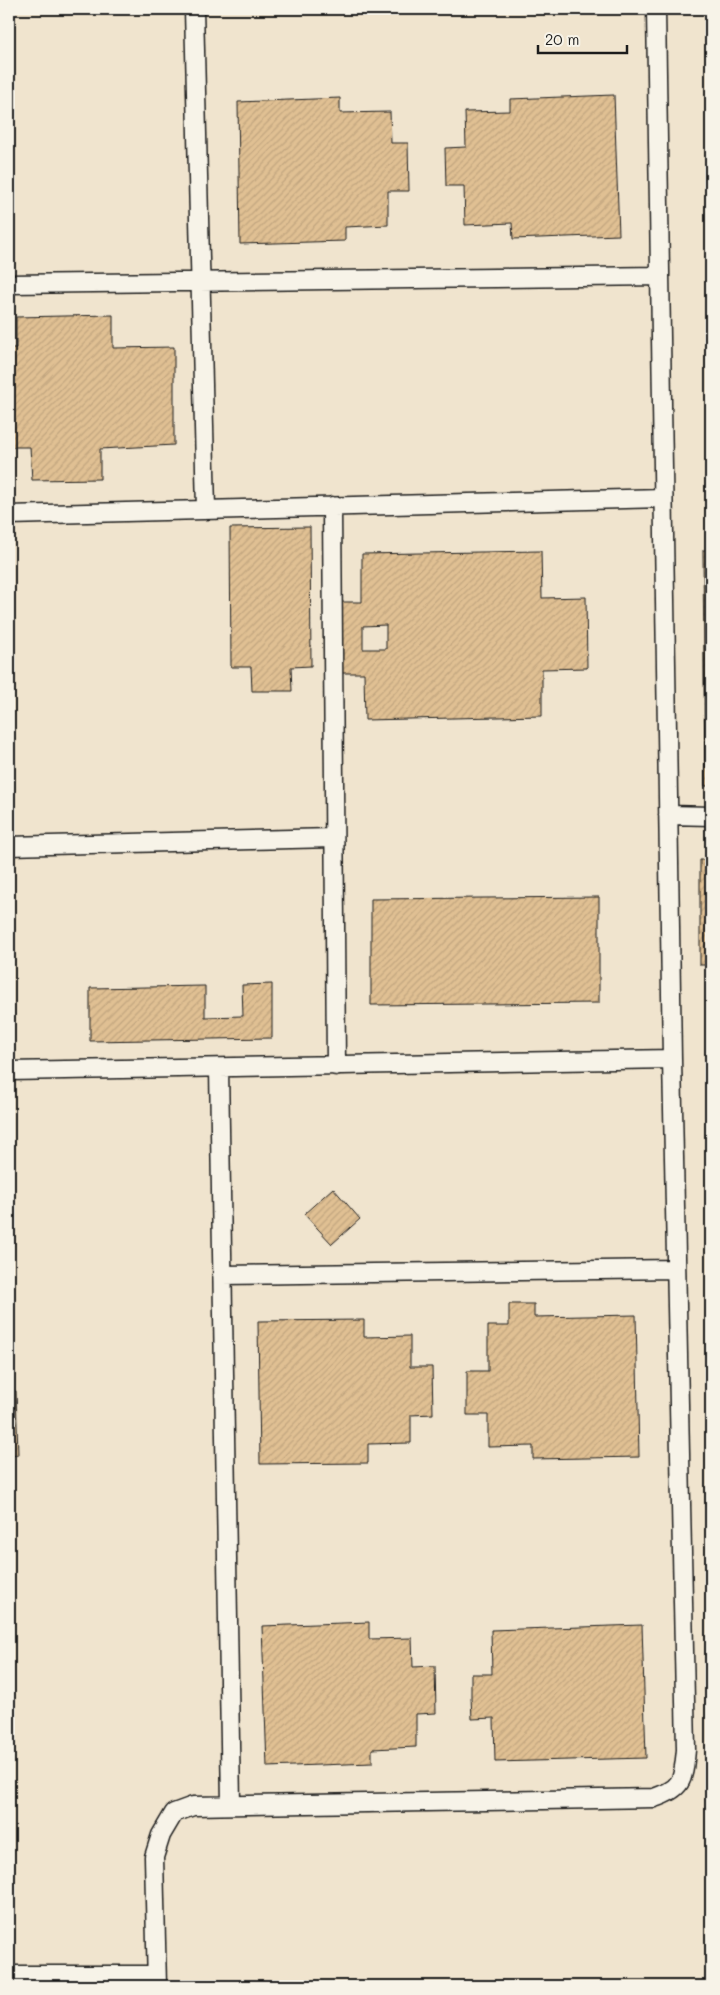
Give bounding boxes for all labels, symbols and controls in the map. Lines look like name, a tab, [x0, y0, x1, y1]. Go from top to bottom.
scale bar	[538, 22, 626, 54]
text: 20 m	[545, 29, 579, 49]

